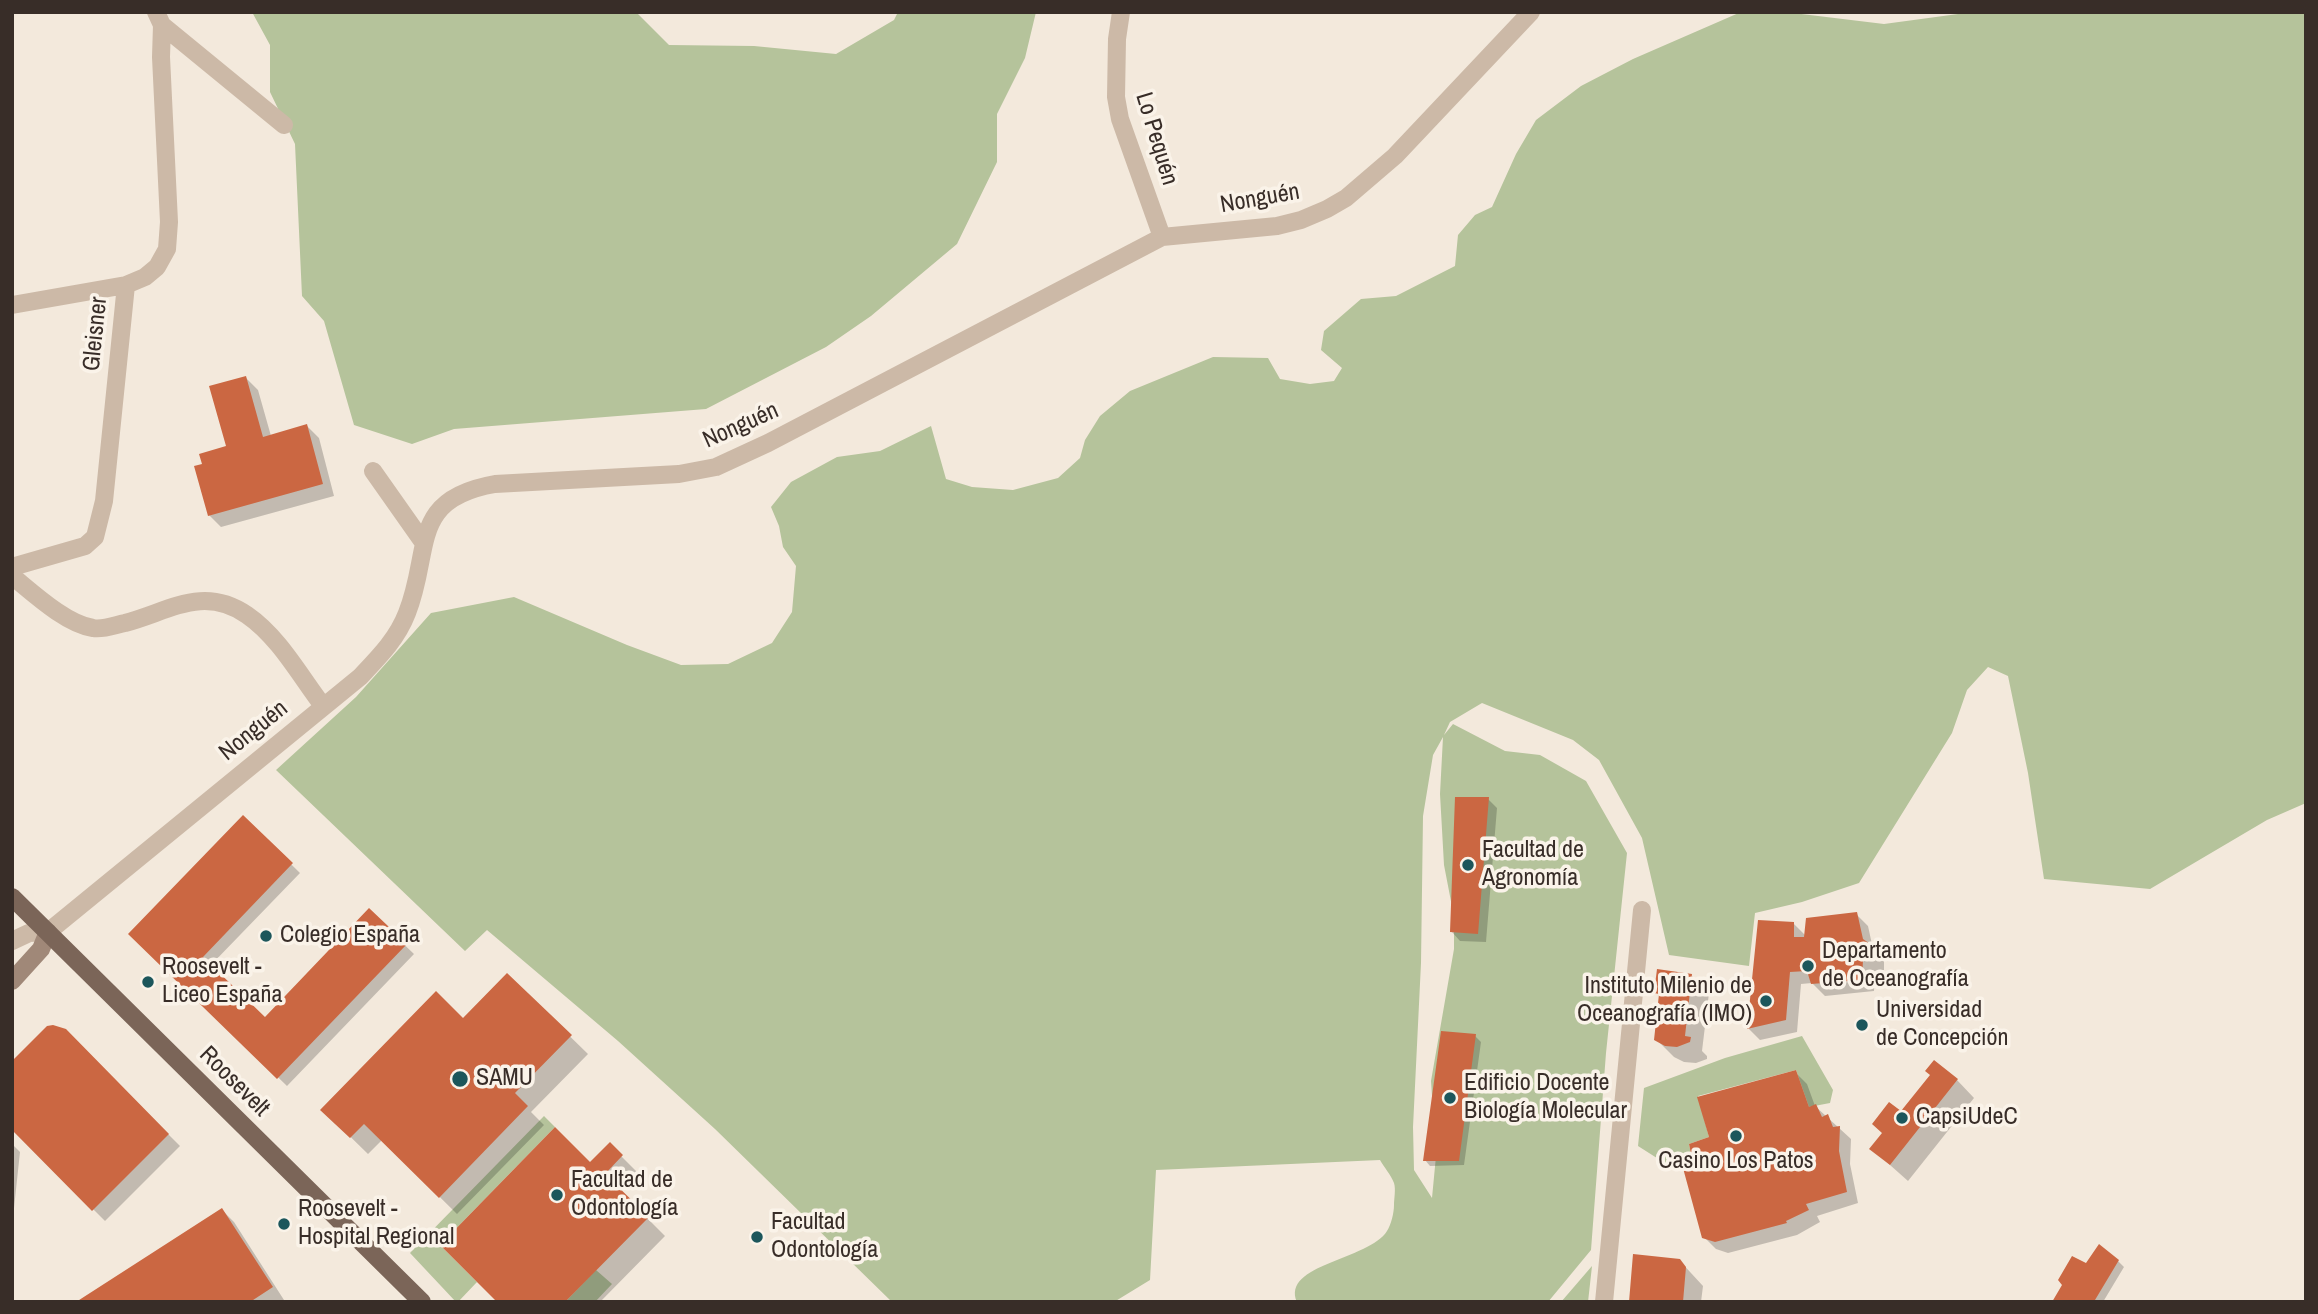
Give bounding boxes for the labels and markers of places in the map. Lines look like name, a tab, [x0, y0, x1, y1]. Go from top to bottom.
place label: Facultad de Agronomía	[1482, 837, 1584, 893]
marker: Facultad de Agronomía	[1460, 857, 1476, 873]
place label: Colegio España	[280, 922, 420, 950]
marker: Colegio España	[258, 928, 274, 944]
place label: Departamento de Oceanografía	[1822, 938, 1969, 994]
place label: Roosevelt - Liceo España	[162, 954, 282, 1010]
marker: Departamento de Oceanografía	[1800, 958, 1816, 974]
place label: Instituto Milenio de Oceanografía (IMO)	[1577, 973, 1752, 1029]
marker: Roosevelt - Liceo España	[140, 974, 156, 990]
marker: Instituto Milenio de Oceanografía (IMO)	[1758, 993, 1774, 1009]
place label: Universidad de Concepción	[1876, 997, 2008, 1053]
marker: Universidad de Concepción	[1854, 1017, 1870, 1033]
place label: SAMU	[476, 1065, 533, 1093]
marker: SAMU	[450, 1069, 470, 1089]
place label: Edificio Docente Biología Molecular	[1464, 1070, 1627, 1126]
marker: Edificio Docente Biología Molecular	[1442, 1090, 1458, 1106]
place label: CapsiUdeC	[1916, 1104, 2018, 1132]
marker: CapsiUdeC	[1894, 1110, 1910, 1126]
marker: Casino Los Patos	[1728, 1128, 1744, 1144]
place label: Casino Los Patos	[1658, 1148, 1814, 1176]
place label: Facultad de Odontología	[571, 1167, 678, 1223]
marker: Facultad de Odontología	[549, 1187, 565, 1203]
place label: Roosevelt - Hospital Regional	[298, 1196, 454, 1252]
place label: Facultad Odontología	[771, 1209, 878, 1265]
marker: Roosevelt - Hospital Regional	[276, 1216, 292, 1232]
marker: Facultad Odontología	[749, 1229, 765, 1245]

